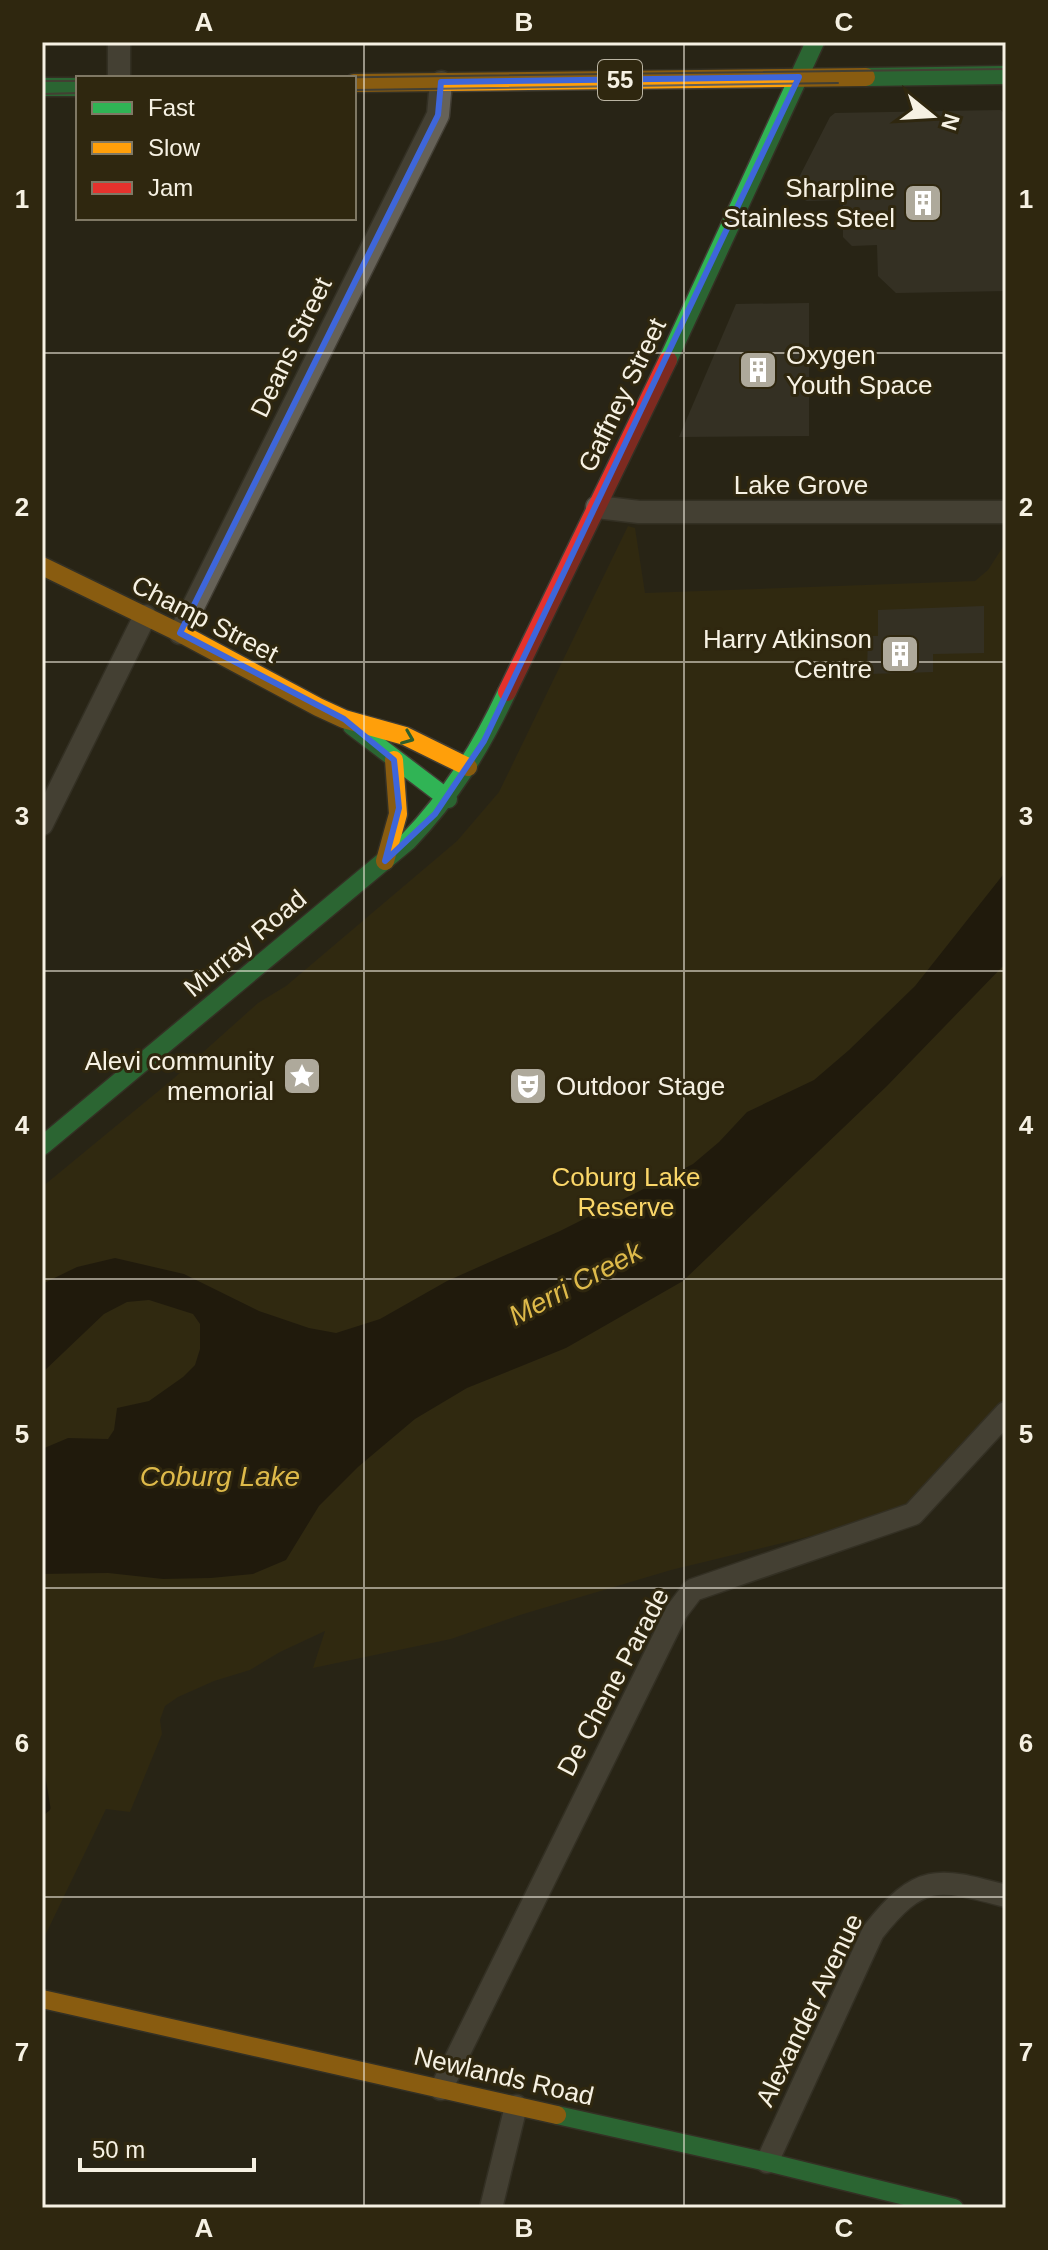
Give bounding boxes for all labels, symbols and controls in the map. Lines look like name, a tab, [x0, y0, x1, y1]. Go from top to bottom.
text: A	[195, 7, 214, 37]
text: B	[515, 7, 533, 37]
text: C	[835, 7, 854, 37]
road number: 55	[598, 60, 642, 100]
legend	[76, 76, 356, 220]
north arrow	[892, 76, 972, 156]
text: Fast	[148, 94, 195, 121]
text: N	[936, 111, 965, 133]
text: Slow	[148, 134, 201, 161]
place label: Sharpline Stainless Steel	[723, 173, 895, 233]
text: Jam	[148, 174, 193, 201]
building icon: Sharpline Stainless Steel	[902, 182, 944, 224]
text: 1	[15, 184, 29, 214]
text: 1	[1019, 184, 1033, 214]
street label: Deans Street	[244, 272, 338, 422]
street label: Gaffney Street	[572, 313, 672, 477]
place label: Oxygen Youth Space	[786, 340, 933, 400]
building icon: Oxygen Youth Space	[737, 349, 779, 391]
street label: Lake Grove	[734, 470, 868, 500]
text: 2	[15, 492, 29, 522]
text: 2	[1019, 492, 1033, 522]
street label: Champ Street	[127, 569, 284, 669]
place label: Harry Atkinson Centre	[703, 624, 872, 684]
building icon: Harry Atkinson Centre	[879, 633, 921, 675]
one-way arrow	[399, 729, 414, 745]
text: 3	[15, 801, 29, 831]
text: 3	[1019, 801, 1033, 831]
street label: Murray Road	[178, 883, 312, 1003]
place label: Alevi community memorial	[85, 1046, 274, 1106]
place icon: Alevi community memorial	[281, 1055, 323, 1097]
theatre icon: Outdoor Stage	[507, 1065, 549, 1107]
place label: Outdoor Stage	[556, 1071, 725, 1101]
text: 4	[15, 1110, 30, 1140]
text: 4	[1019, 1110, 1034, 1140]
park label: Coburg Lake Reserve	[552, 1162, 700, 1222]
water label: Merri Creek	[503, 1234, 649, 1331]
text: 5	[15, 1419, 29, 1449]
text: 5	[1019, 1419, 1033, 1449]
water label: Coburg Lake	[140, 1461, 300, 1492]
street label: De Chene Parade	[551, 1583, 675, 1781]
text: 6	[15, 1728, 29, 1758]
text: 6	[1019, 1728, 1033, 1758]
street label: Alexander Avenue	[749, 1909, 869, 2111]
text: 7	[15, 2037, 29, 2067]
text: 7	[1019, 2037, 1033, 2067]
street label: Newlands Road	[411, 2041, 597, 2111]
scale bar	[80, 2122, 254, 2172]
text: 50 m	[92, 2136, 145, 2163]
text: A	[195, 2213, 214, 2243]
text: B	[515, 2213, 533, 2243]
text: C	[835, 2213, 854, 2243]

